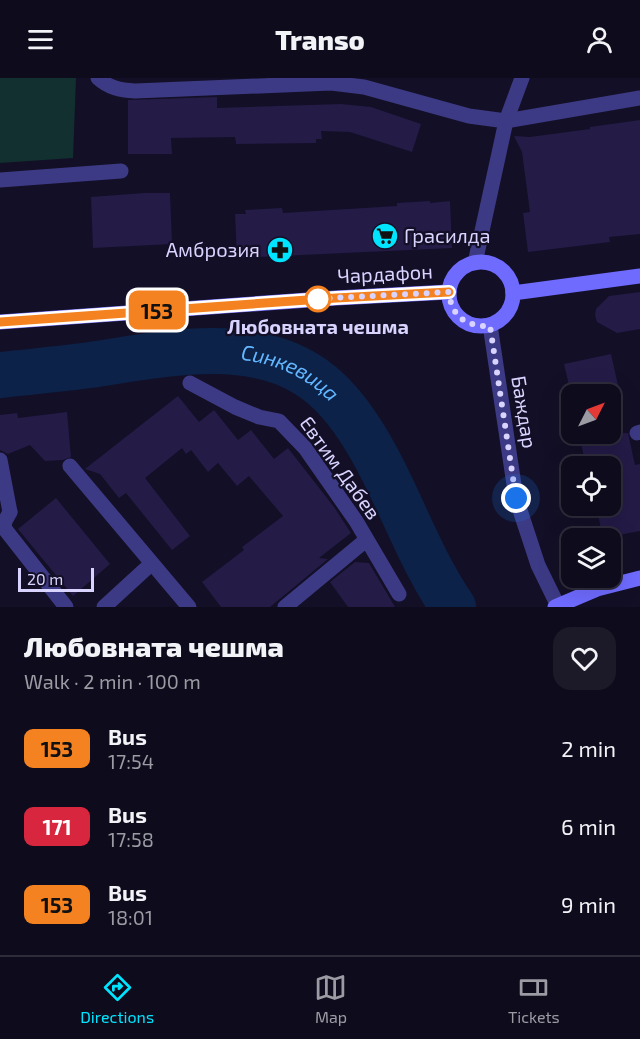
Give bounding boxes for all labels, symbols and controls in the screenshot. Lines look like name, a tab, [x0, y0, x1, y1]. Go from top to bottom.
icon: menu	[24, 23, 57, 56]
text: Transo	[275, 23, 365, 55]
icon: person	[583, 23, 616, 56]
supermarket icon: Грасилда	[370, 221, 400, 251]
place label: Грасилда	[404, 223, 491, 247]
pharmacy icon: Амброзия	[265, 235, 295, 265]
place label: Амброзия	[166, 237, 260, 261]
street label: Чардафон	[337, 259, 433, 287]
marker: Любовната чешма	[305, 286, 331, 312]
line badge: 153	[122, 290, 192, 330]
text: 153	[141, 298, 173, 323]
place label: Любовната чешма	[227, 314, 409, 338]
water label: Синкевица	[240, 339, 345, 405]
street label: Баждар	[507, 374, 543, 450]
north arrow	[561, 384, 621, 444]
map controls	[561, 384, 621, 588]
street label: Евтим Дабев	[295, 411, 386, 524]
button: locate	[561, 456, 621, 516]
your location	[501, 483, 531, 513]
button: layers	[561, 528, 621, 588]
scale bar	[18, 565, 94, 592]
text: 20 m	[27, 569, 63, 588]
button: heart	[553, 627, 616, 690]
text: Любовната чешма	[24, 629, 284, 663]
text: Walk · 2 min · 100 m	[24, 669, 201, 693]
text: Bus	[108, 723, 147, 749]
text: 2 min	[561, 735, 616, 761]
text: 153	[41, 736, 73, 761]
text: 17:54	[108, 749, 154, 773]
text: Bus	[108, 801, 147, 827]
text: 6 min	[561, 813, 616, 839]
text: 171	[42, 814, 72, 839]
text: 17:58	[108, 827, 154, 851]
text: Bus	[108, 879, 147, 905]
text: 9 min	[561, 891, 616, 917]
text: 153	[41, 892, 73, 917]
text: 18:01	[108, 905, 153, 929]
tab: Directions	[80, 971, 154, 1026]
tab: Map	[314, 971, 347, 1026]
tab: Tickets	[508, 971, 560, 1026]

